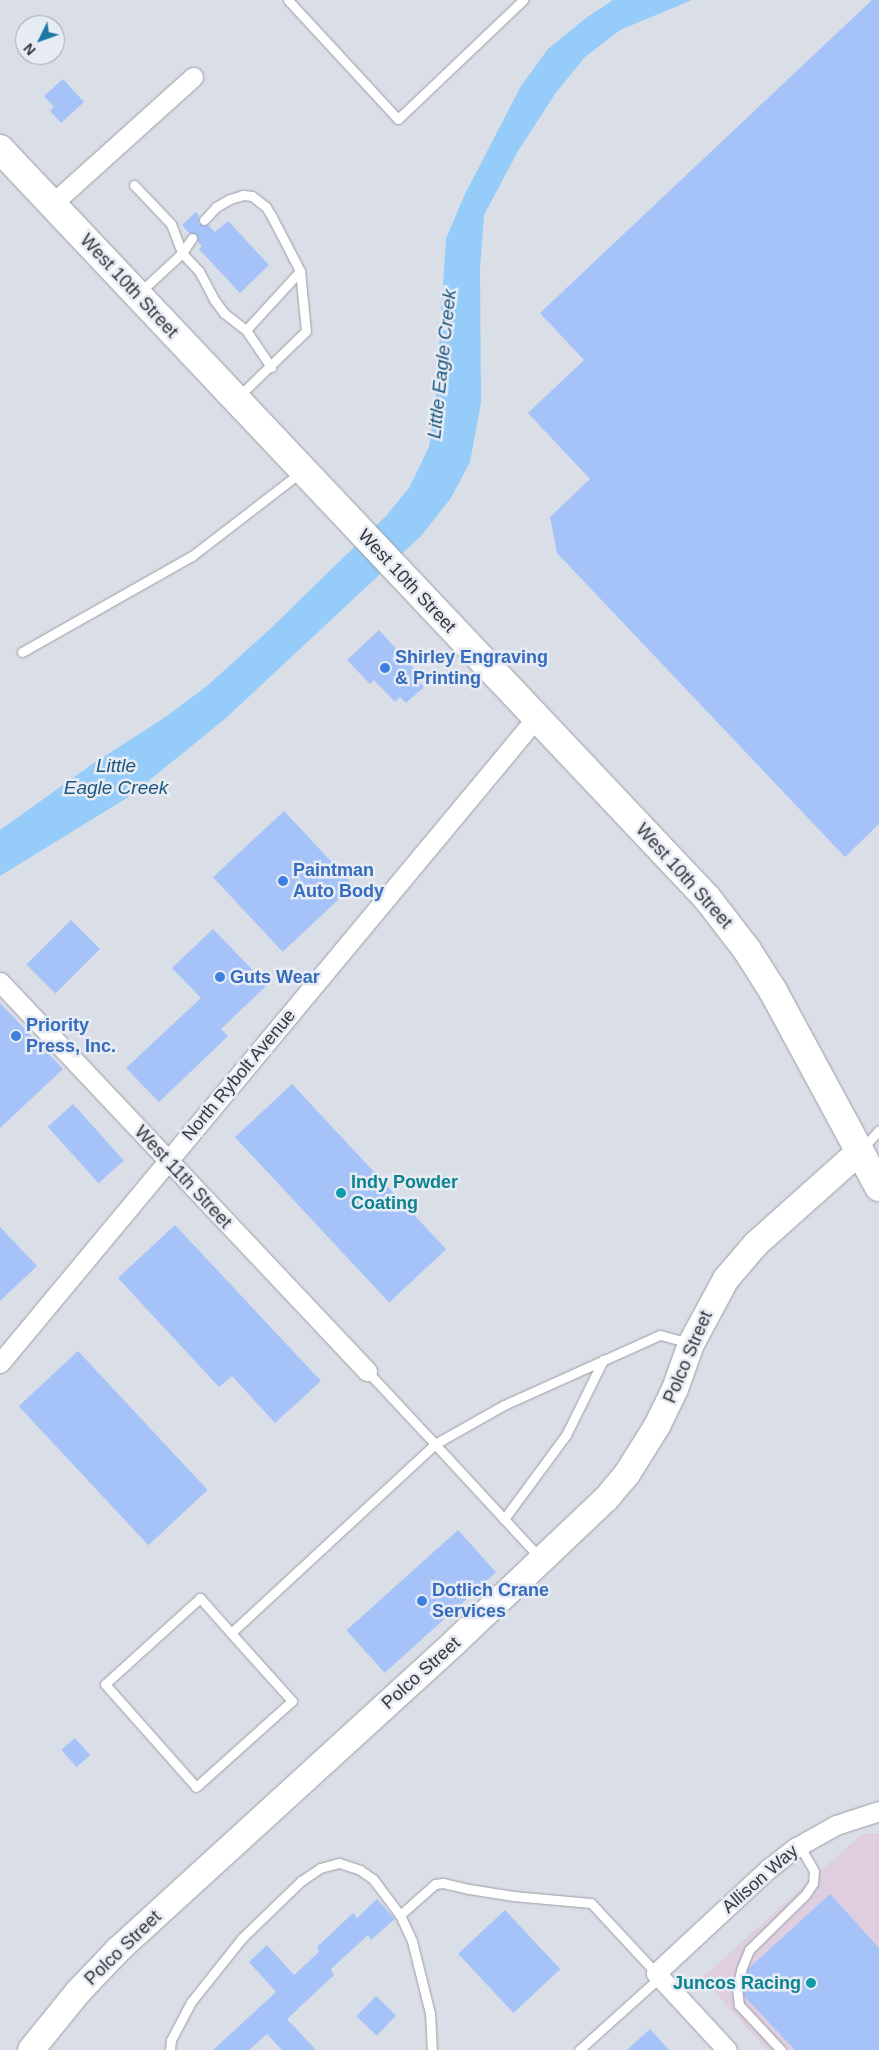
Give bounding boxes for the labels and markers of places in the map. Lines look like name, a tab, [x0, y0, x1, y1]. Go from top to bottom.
place label: Shirley Engraving & Printing	[395, 647, 548, 690]
marker: Shirley Engraving & Printing	[379, 662, 391, 674]
place label: Paintman Auto Body	[293, 860, 384, 902]
marker: Paintman Auto Body	[277, 875, 289, 887]
place label: Guts Wear	[230, 966, 320, 988]
marker: Guts Wear	[214, 971, 226, 983]
place label: Priority Press, Inc.	[26, 1015, 116, 1058]
marker: Priority Press, Inc.	[10, 1030, 22, 1042]
place label: Indy Powder Coating	[351, 1172, 458, 1214]
marker: Indy Powder Coating	[335, 1187, 347, 1199]
place label: Dotlich Crane Services	[432, 1580, 549, 1622]
marker: Dotlich Crane Services	[416, 1595, 428, 1607]
place label: Juncos Racing	[673, 1972, 801, 1994]
marker: Juncos Racing	[805, 1977, 817, 1989]

